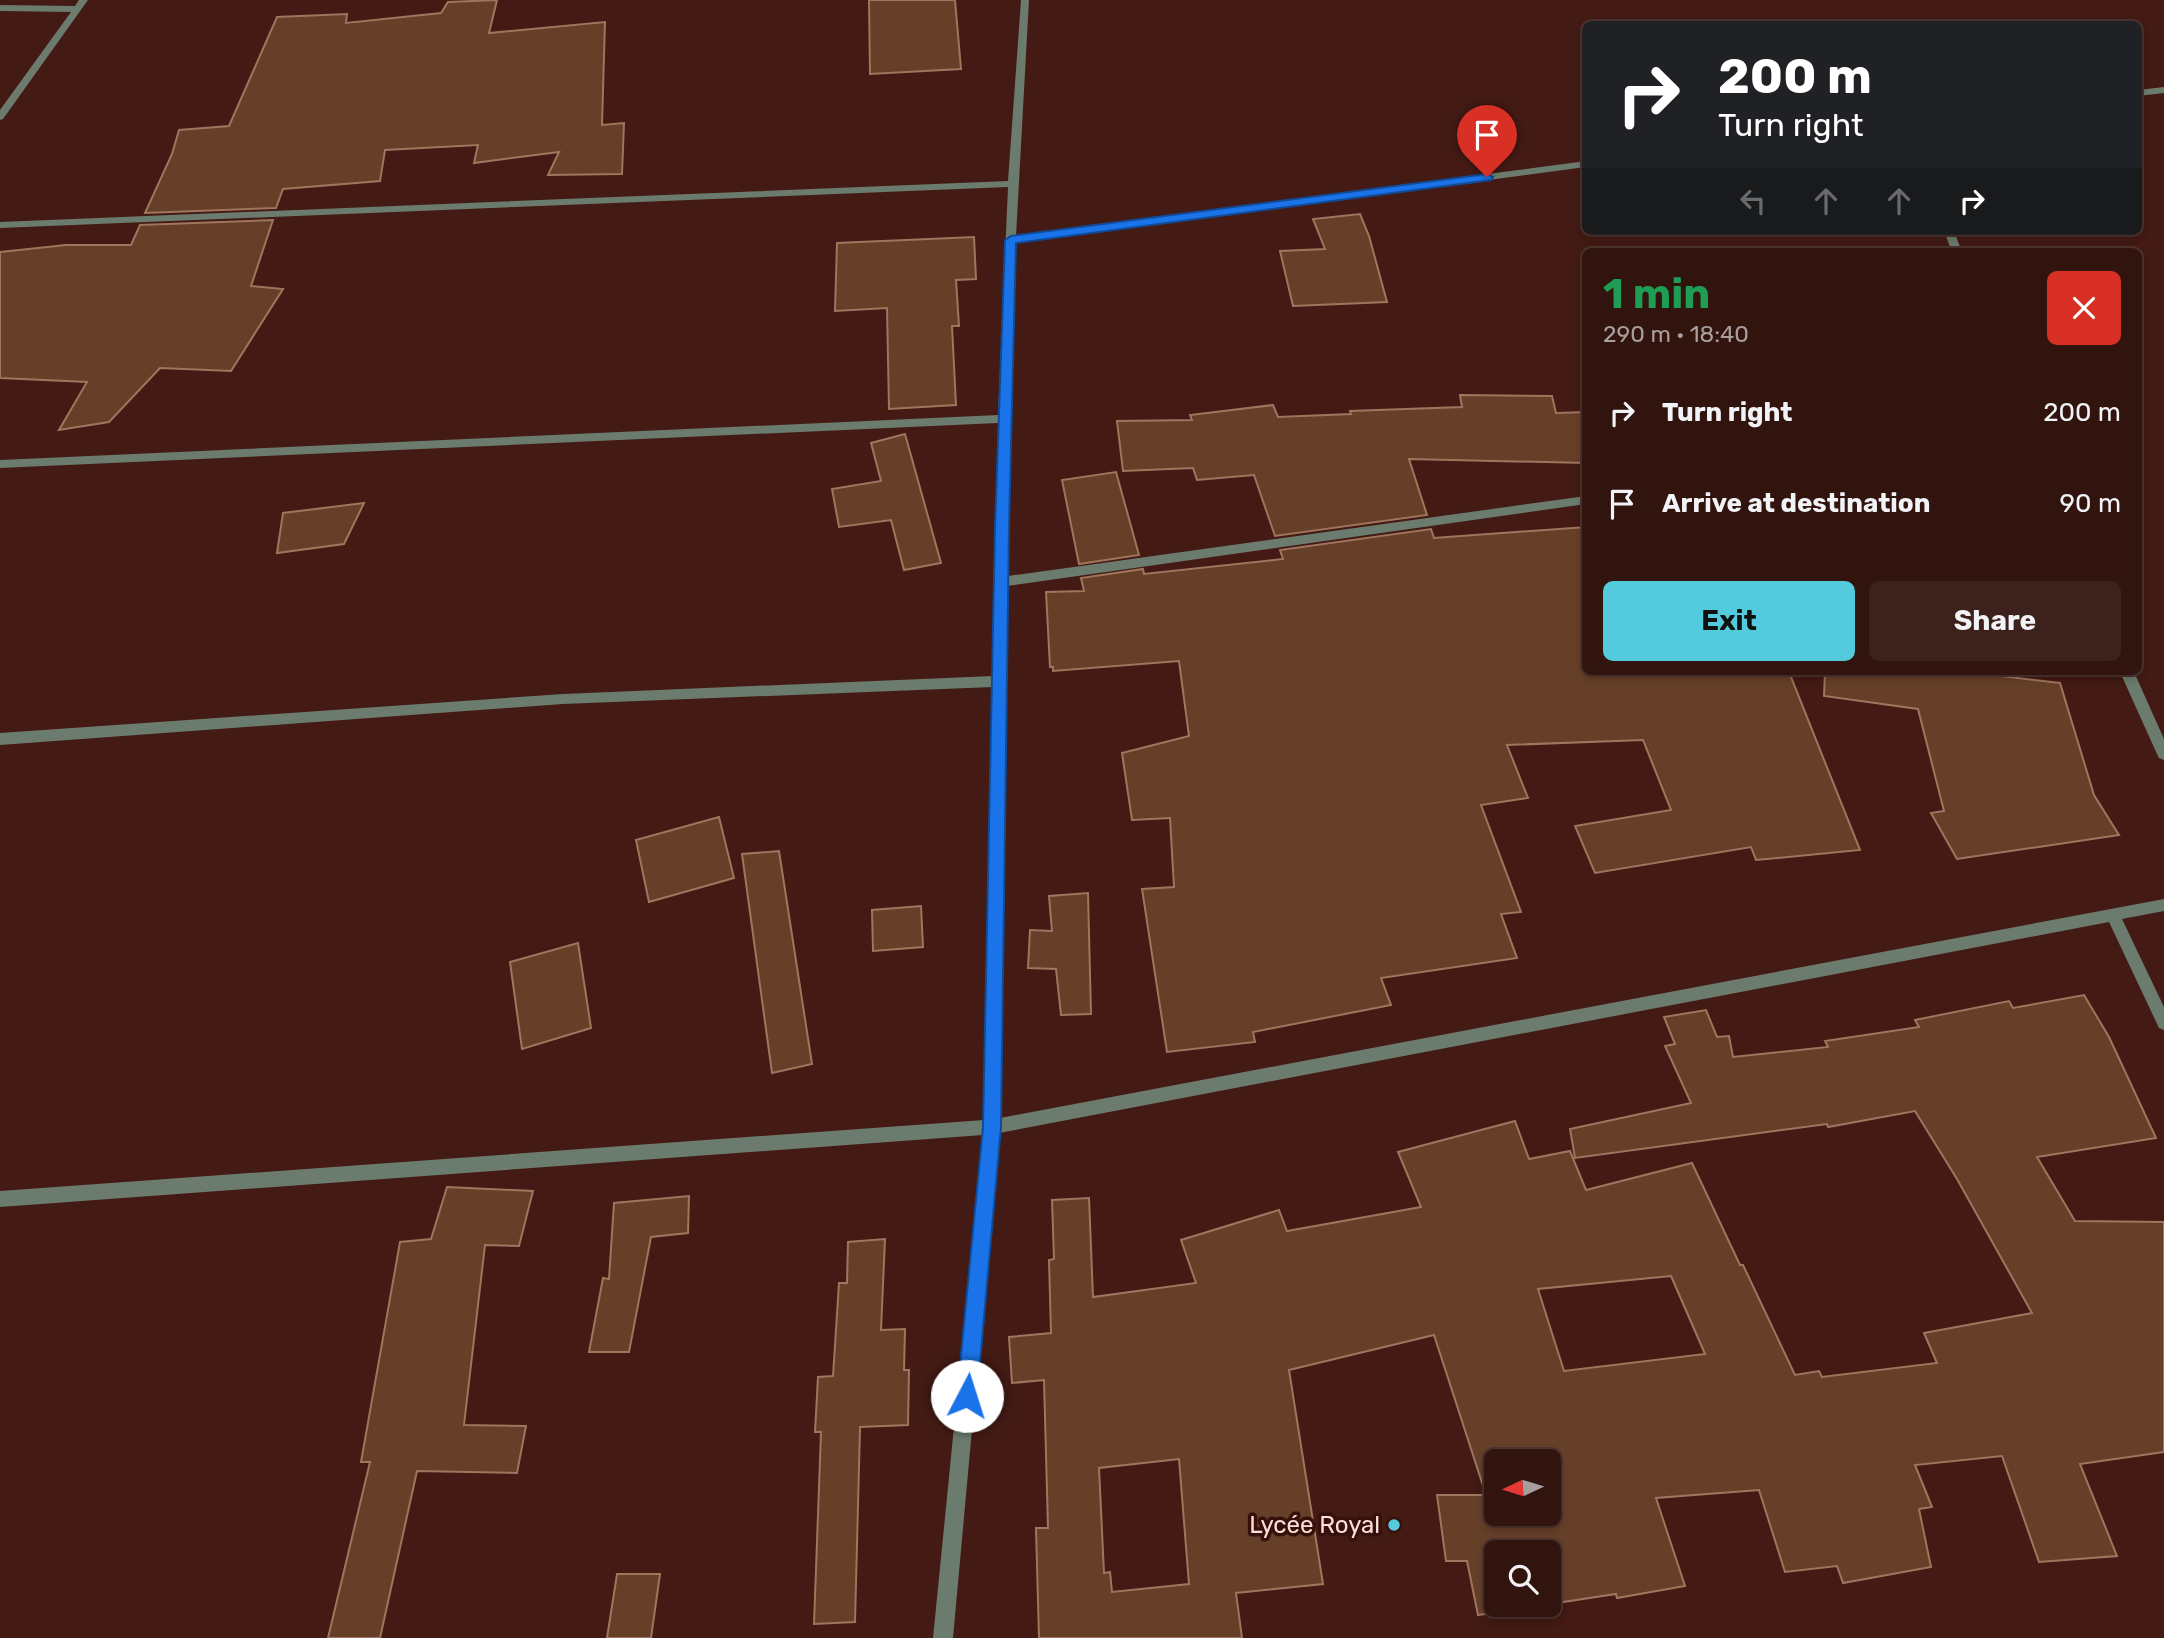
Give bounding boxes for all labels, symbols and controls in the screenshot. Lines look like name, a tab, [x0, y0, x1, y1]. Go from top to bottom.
text: 200 m	[1718, 47, 1872, 105]
icon: right	[1603, 49, 1694, 140]
pin	[1457, 105, 1517, 177]
text: Turn right	[1718, 106, 1863, 144]
icon: arrive	[1468, 116, 1506, 154]
icon: left	[1734, 182, 1772, 220]
icon: ahead	[1807, 182, 1845, 220]
icon: ahead	[1880, 182, 1918, 220]
icon: right	[1953, 182, 1991, 220]
text: 1 min	[1603, 269, 1710, 319]
button: close	[2047, 271, 2121, 345]
text: 290 m · 18:40	[1603, 320, 1749, 348]
icon: right	[1603, 394, 1641, 432]
text: Turn right	[1662, 397, 1792, 428]
text: 200 m	[2043, 397, 2121, 428]
icon: arrive	[1603, 485, 1641, 523]
text: Arrive at destination	[1662, 488, 1930, 519]
text: 90 m	[2060, 488, 2121, 519]
button: Exit	[1603, 581, 1855, 661]
button: Share	[1869, 581, 2121, 661]
position arrow	[930, 1359, 1004, 1433]
north arrow	[1484, 1449, 1561, 1526]
map controls	[1484, 1449, 1561, 1617]
place label: Lycée Royal	[1249, 1511, 1380, 1539]
marker: Lycée Royal	[1386, 1517, 1402, 1533]
button: search	[1484, 1540, 1561, 1617]

